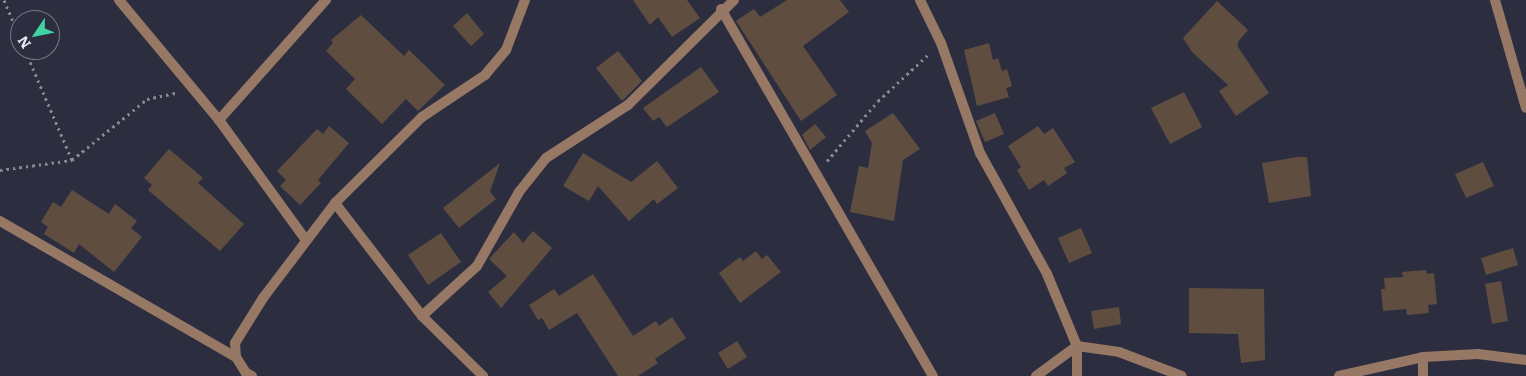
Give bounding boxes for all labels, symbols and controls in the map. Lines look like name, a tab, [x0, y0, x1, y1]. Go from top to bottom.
north arrow	[10, 10, 60, 60]
text: N	[12, 32, 35, 53]

